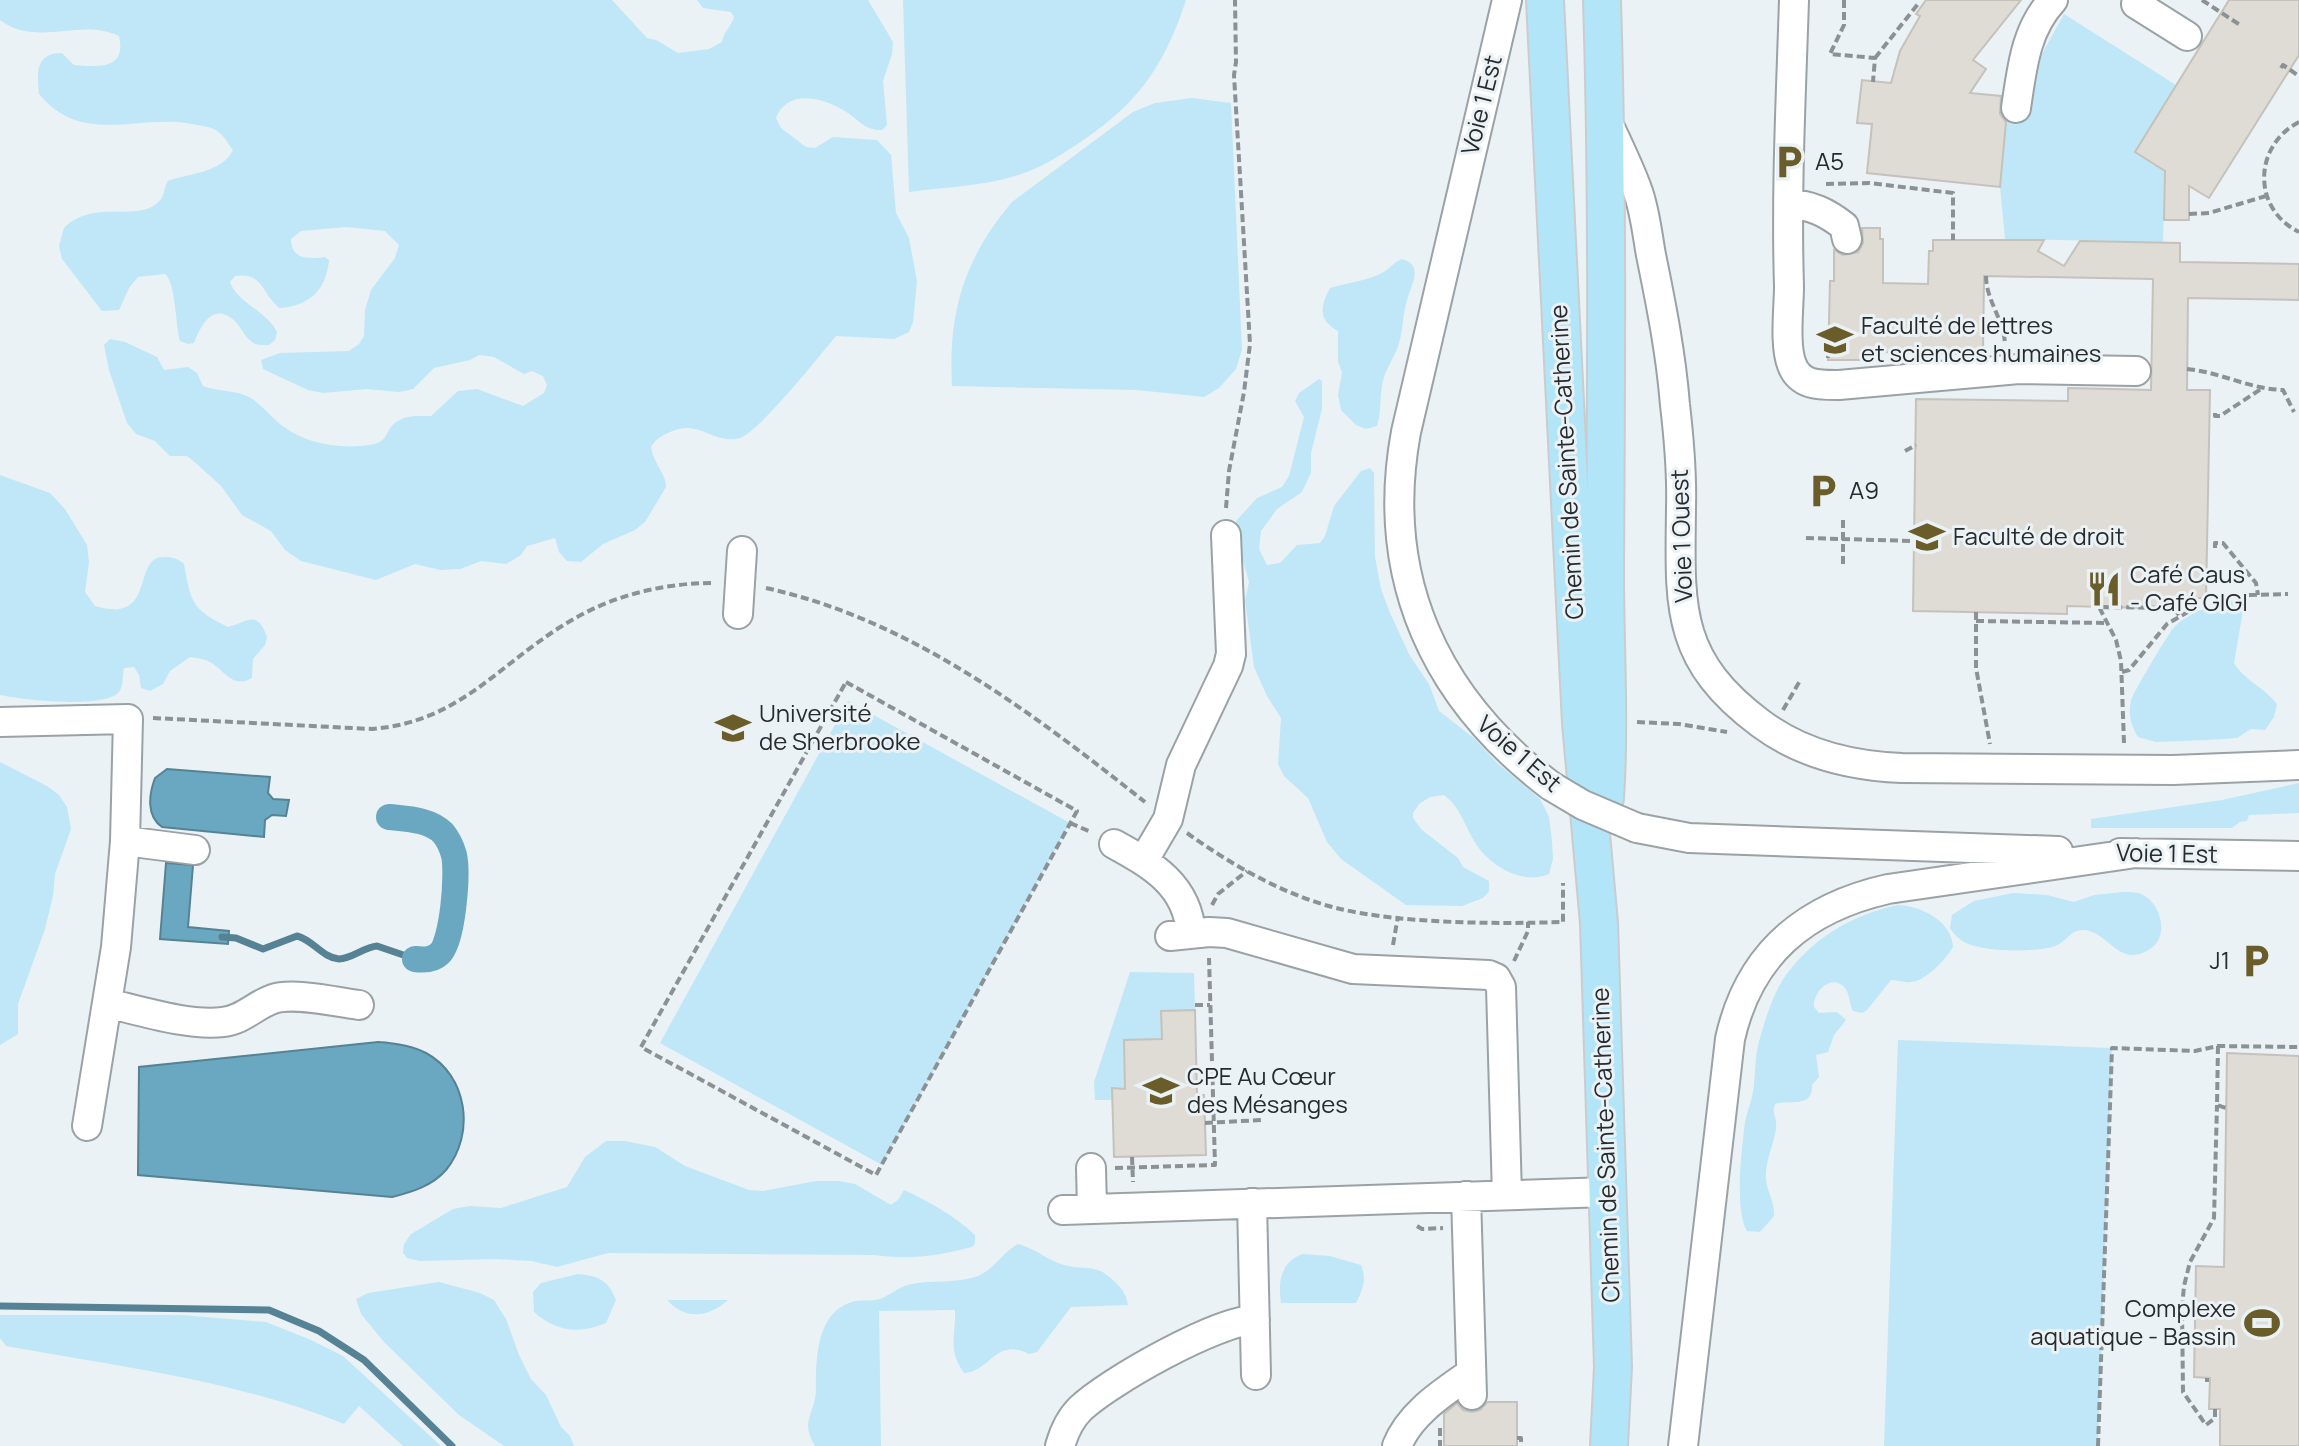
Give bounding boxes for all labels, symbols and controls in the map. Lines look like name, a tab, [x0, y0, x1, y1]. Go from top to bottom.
street label: Voie 1 Est	[1452, 51, 1509, 158]
parking icon: A5	[1770, 143, 1808, 181]
place label: A5	[1815, 144, 1844, 177]
street label: Chemin de Sainte-Catherine	[1541, 304, 1590, 620]
place label: Faculté de lettres et sciences humaines	[1861, 308, 2101, 369]
school or university icon: Faculté de lettres et sciences humaines	[1816, 321, 1854, 359]
street label: Voie 1 Ouest	[1662, 469, 1699, 603]
parking icon: A9	[1804, 472, 1842, 510]
place label: A9	[1849, 473, 1879, 506]
school or university icon: Faculté de droit	[1908, 518, 1946, 556]
place label: Faculté de droit	[1953, 519, 2125, 552]
place label: Café Caus - Café GIGI	[2130, 557, 2248, 618]
restaurant icon: Café Caus - Café GIGI	[2085, 570, 2123, 608]
place label: Université de Sherbrooke	[759, 696, 921, 757]
street label: Voie 1 Est	[1471, 707, 1569, 799]
school or university icon: Université de Sherbrooke	[714, 709, 752, 747]
street label: Voie 1 Est	[2116, 835, 2218, 870]
parking icon: J1	[2237, 942, 2275, 980]
place label: J1	[2210, 943, 2230, 976]
street label: Chemin de Sainte-Catherine	[1583, 987, 1626, 1303]
place label: CPE Au Cœur des Mésanges	[1187, 1059, 1348, 1120]
school or university icon: CPE Au Cœur des Mésanges	[1142, 1072, 1180, 1110]
place label: Complexe aquatique - Bassin	[2030, 1291, 2236, 1352]
sports icon: Complexe aquatique - Bassin	[2243, 1304, 2281, 1342]

